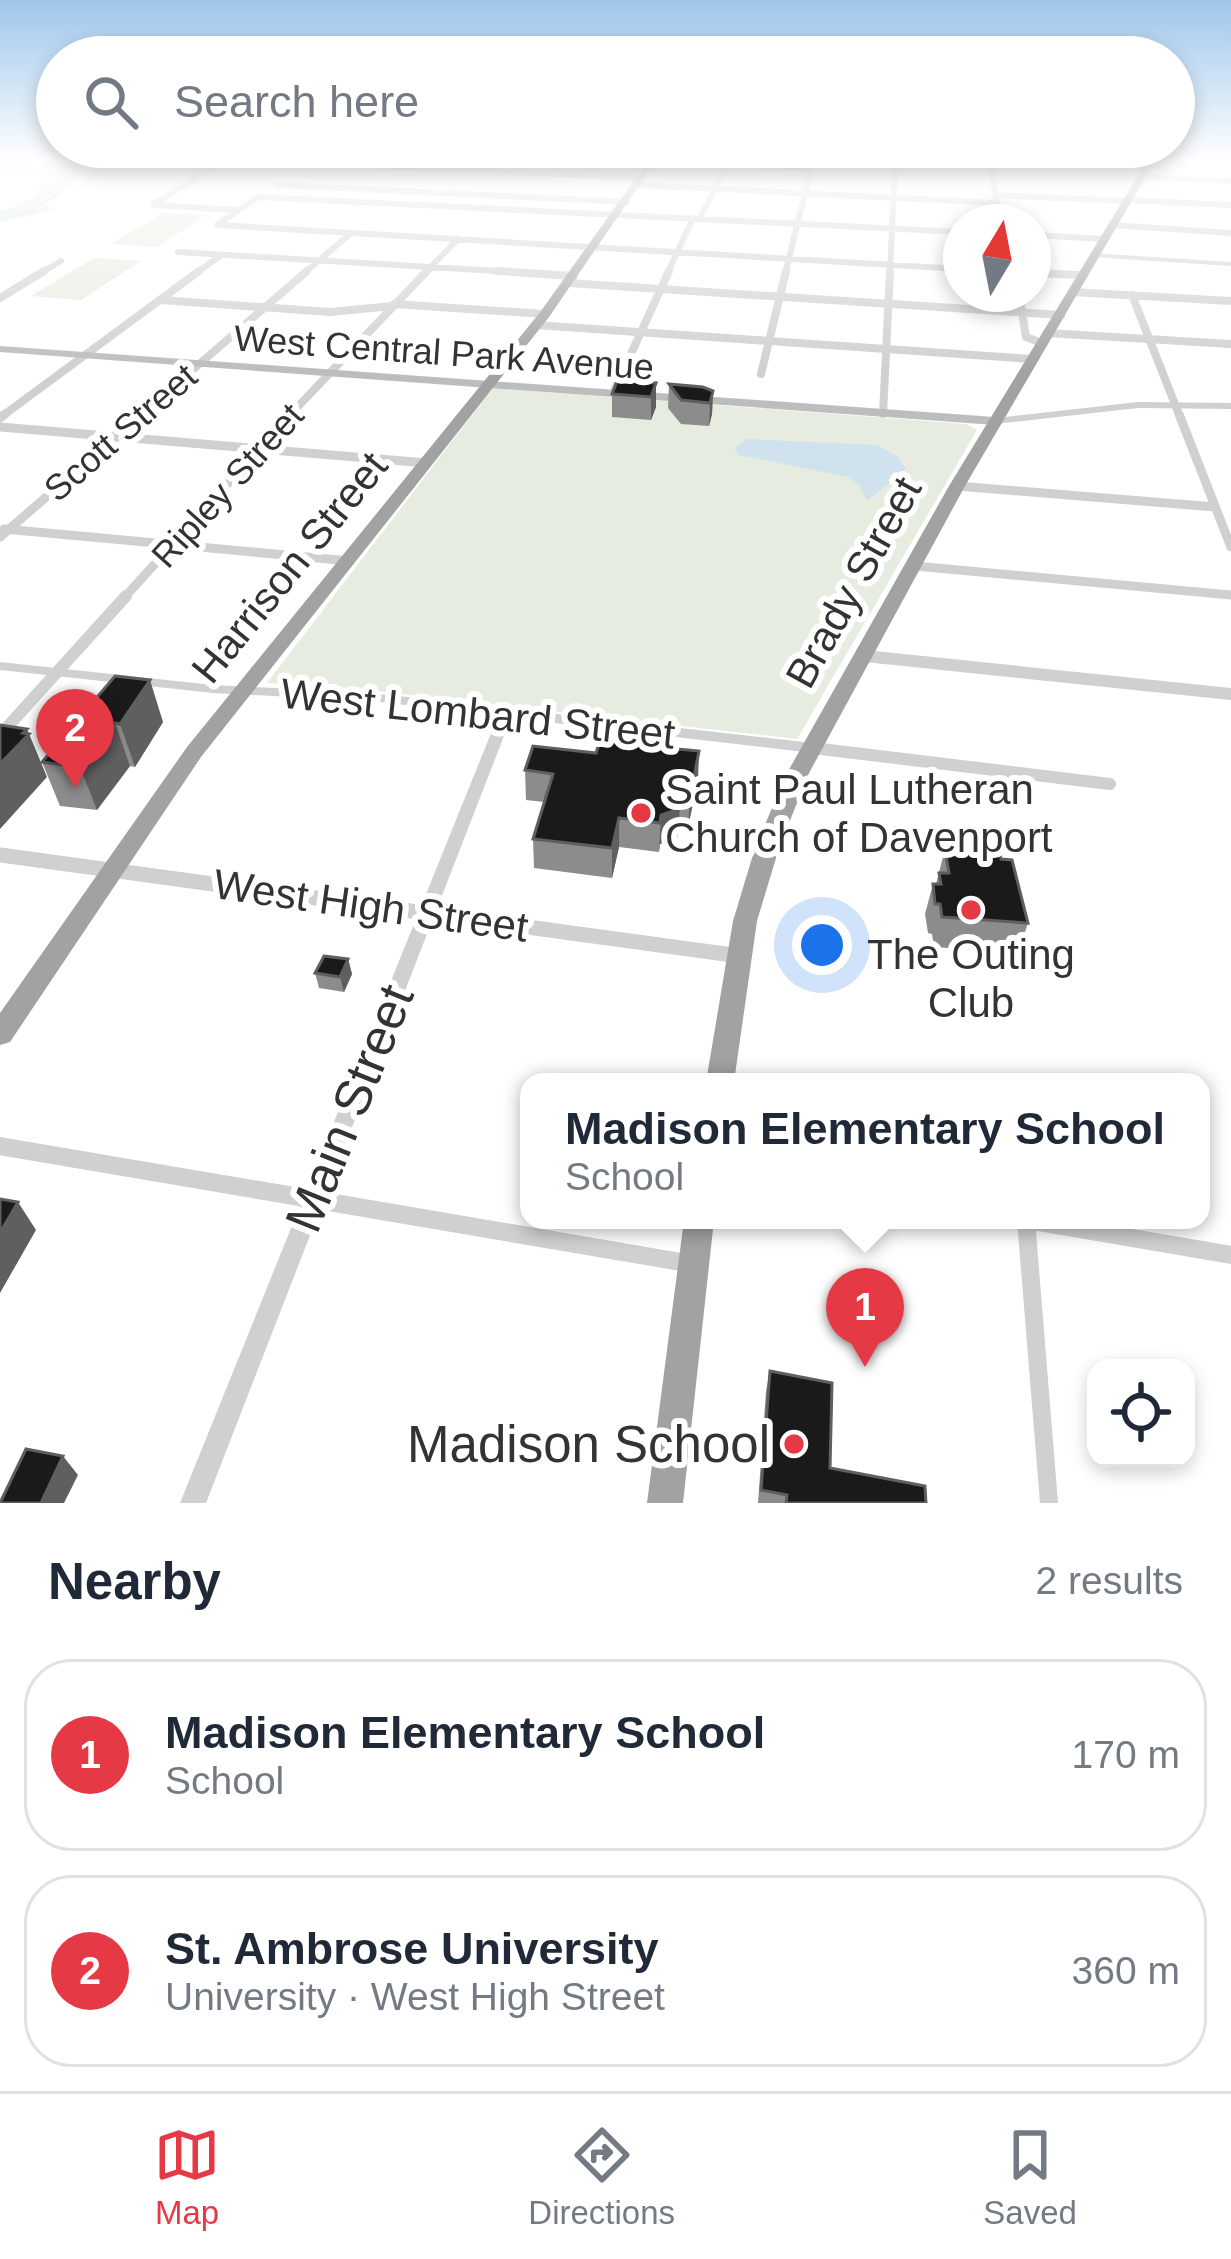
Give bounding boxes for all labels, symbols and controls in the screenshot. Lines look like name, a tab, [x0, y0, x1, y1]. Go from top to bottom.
search box	[36, 36, 1195, 168]
icon: search	[78, 69, 144, 135]
text: Search here	[174, 76, 419, 127]
north arrow	[943, 204, 1051, 312]
street label: West Central Park Avenue	[233, 317, 655, 388]
street label: Scott Street	[36, 355, 205, 510]
street label: Ripley Street	[143, 395, 312, 576]
street label: Harrison Street	[182, 443, 397, 692]
street label: Brady Street	[776, 468, 931, 696]
street label: West Lombard Street	[279, 669, 678, 758]
pin: 2	[36, 689, 114, 788]
place label: Saint Paul Lutheran Church of Davenport	[665, 766, 1053, 861]
marker: Saint Paul Lutheran Church of Davenport	[628, 800, 654, 826]
street label: West High Street	[211, 860, 531, 951]
marker: The Outing Club	[958, 897, 984, 923]
your location	[792, 915, 852, 975]
place label: The Outing Club	[867, 931, 1075, 1026]
street label: Main Street	[274, 977, 425, 1240]
popup	[520, 1073, 1210, 1229]
text: Madison Elementary School	[565, 1103, 1165, 1154]
text: School	[565, 1155, 684, 1198]
pin: 1	[826, 1268, 904, 1367]
map controls	[1087, 1359, 1195, 1467]
button: locate	[1087, 1359, 1195, 1467]
place label: Madison School	[407, 1416, 770, 1473]
marker: Madison School	[781, 1431, 807, 1457]
text: Nearby	[48, 1553, 221, 1610]
text: 2 results	[1036, 1559, 1183, 1602]
text: Madison Elementary School	[165, 1707, 765, 1758]
text: 1	[79, 1733, 101, 1776]
text: 170 m	[1072, 1733, 1180, 1776]
text: School	[165, 1759, 284, 1802]
text: St. Ambrose University	[165, 1923, 658, 1974]
text: 2	[79, 1949, 101, 1992]
text: 360 m	[1072, 1949, 1180, 1992]
text: University · West High Street	[165, 1975, 665, 2018]
tab: Map	[154, 2122, 220, 2232]
tab: Directions	[528, 2122, 675, 2232]
tab: Saved	[983, 2122, 1077, 2232]

